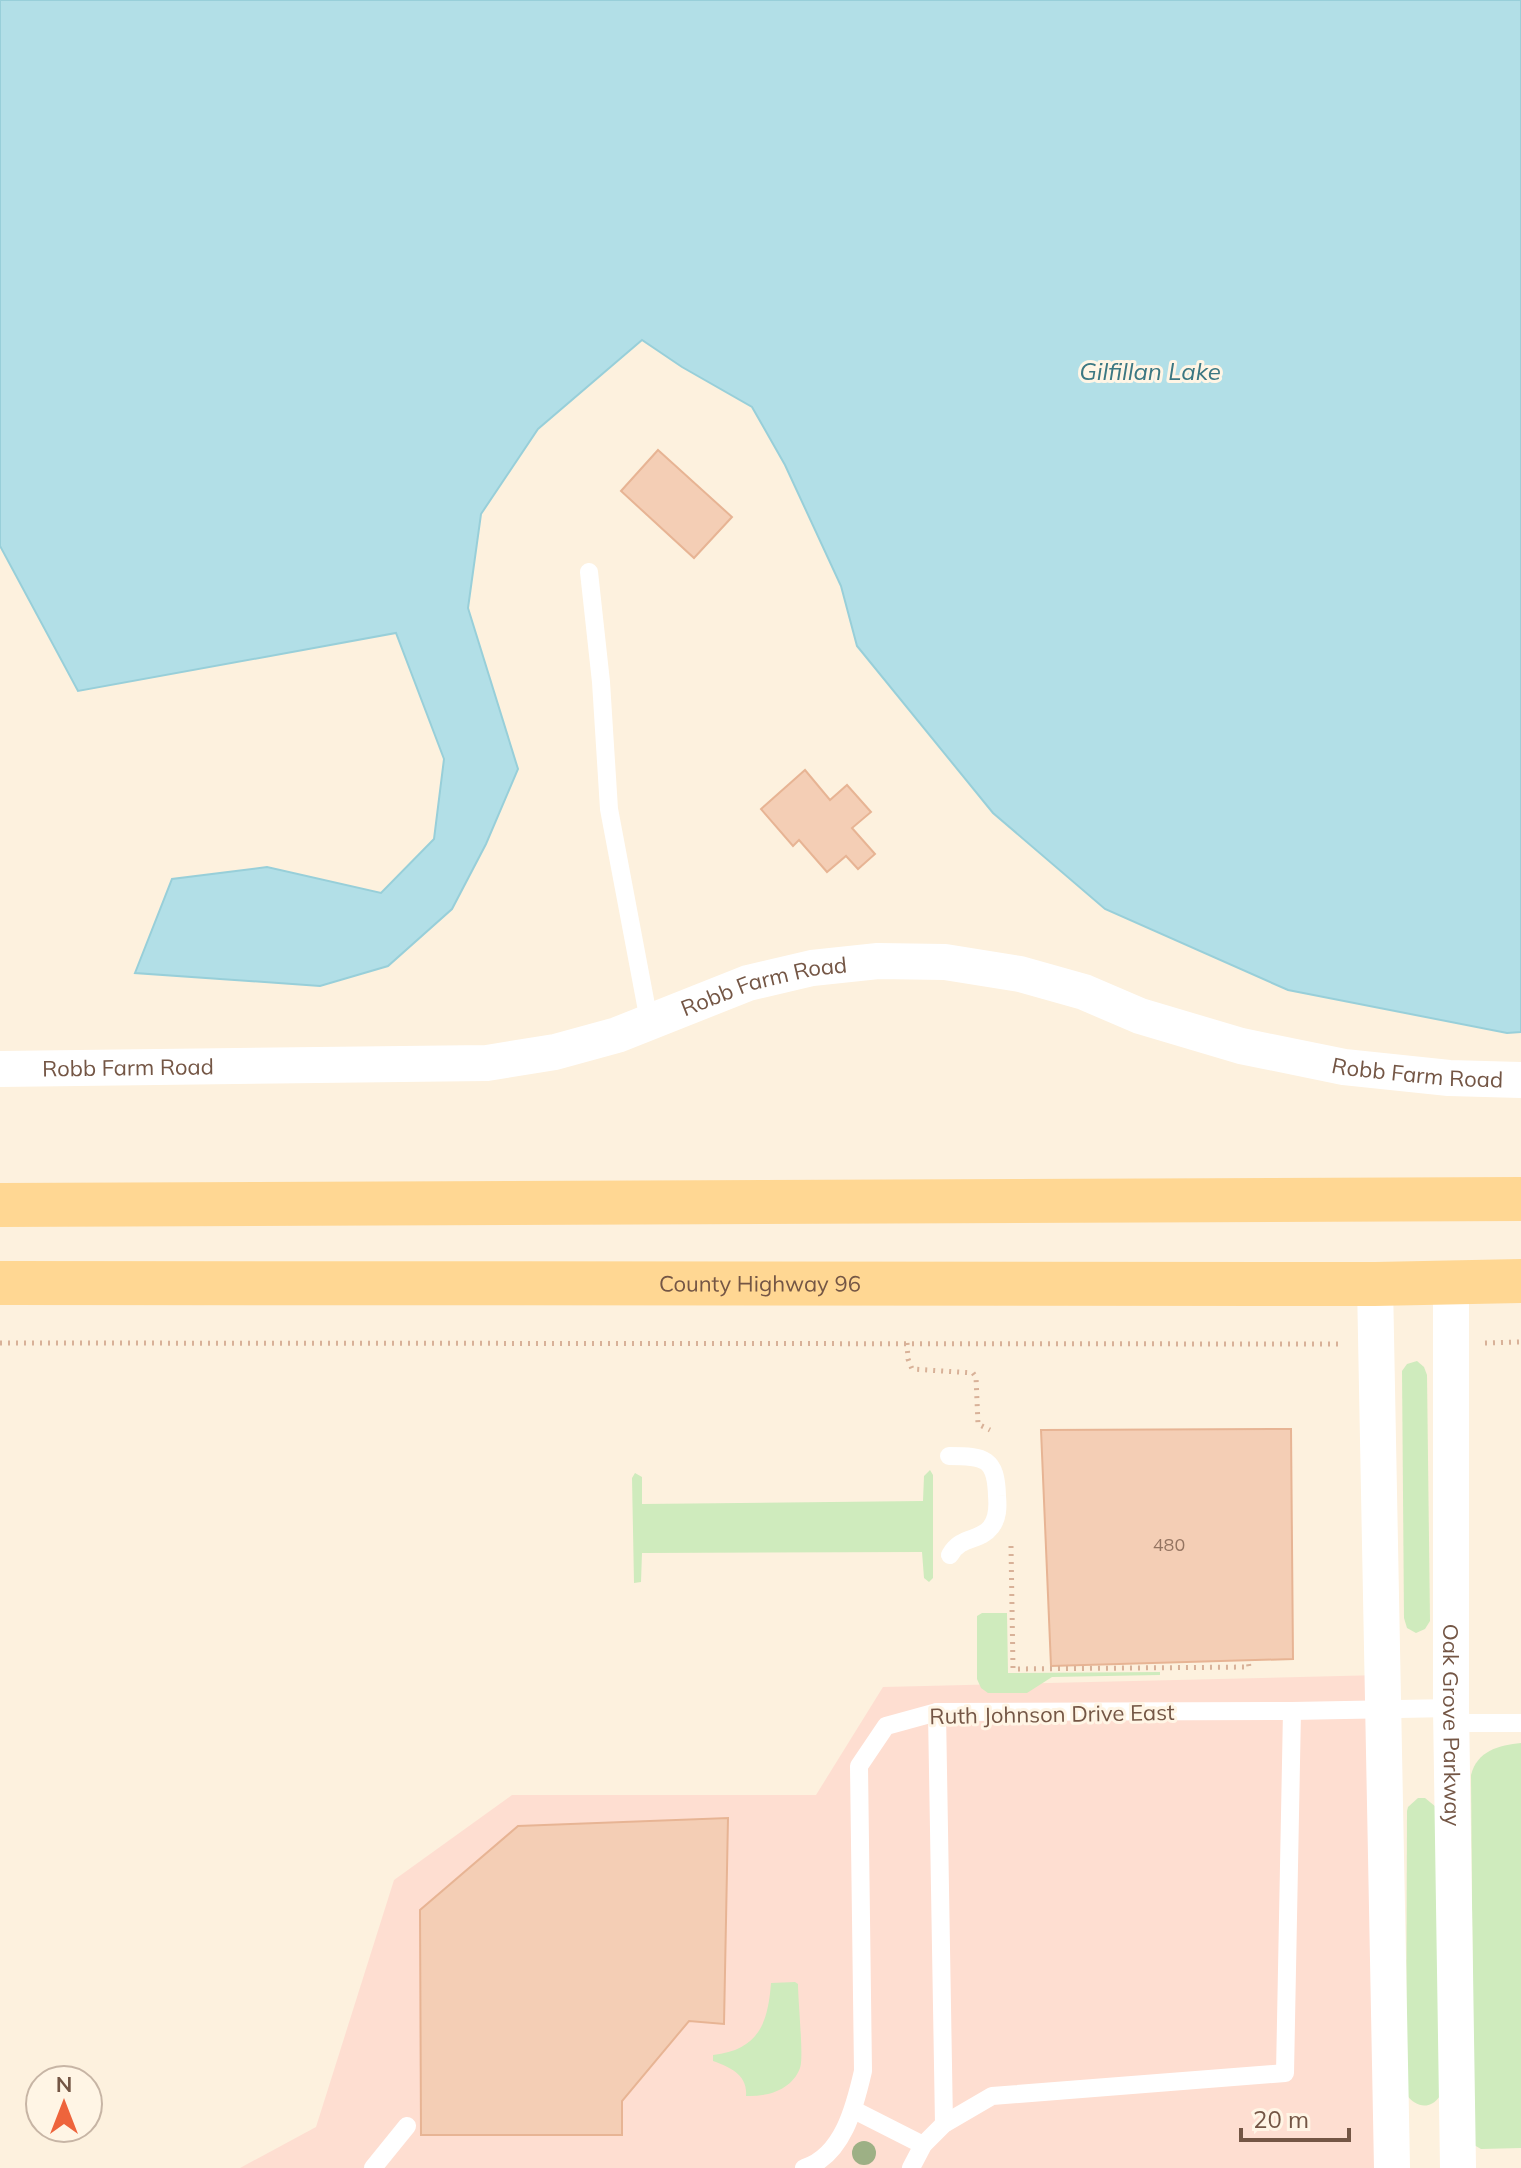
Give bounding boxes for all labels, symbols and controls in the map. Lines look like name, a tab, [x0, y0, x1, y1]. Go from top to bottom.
water label: Gilfillan Lake	[1079, 356, 1221, 386]
street label: Robb Farm Road	[677, 950, 848, 1022]
street label: Robb Farm Road	[1329, 1051, 1504, 1094]
street label: Robb Farm Road	[42, 1052, 214, 1082]
street label: County Highway 96	[659, 1269, 861, 1298]
house number: 480	[1153, 1533, 1185, 1556]
street label: Oak Grove Parkway	[1437, 1624, 1467, 1827]
street label: Ruth Johnson Drive East	[929, 1698, 1175, 1730]
north arrow	[24, 2064, 104, 2144]
text: N	[56, 2070, 72, 2098]
scale bar	[1241, 2092, 1349, 2142]
text: 20 m	[1253, 2104, 1309, 2134]

